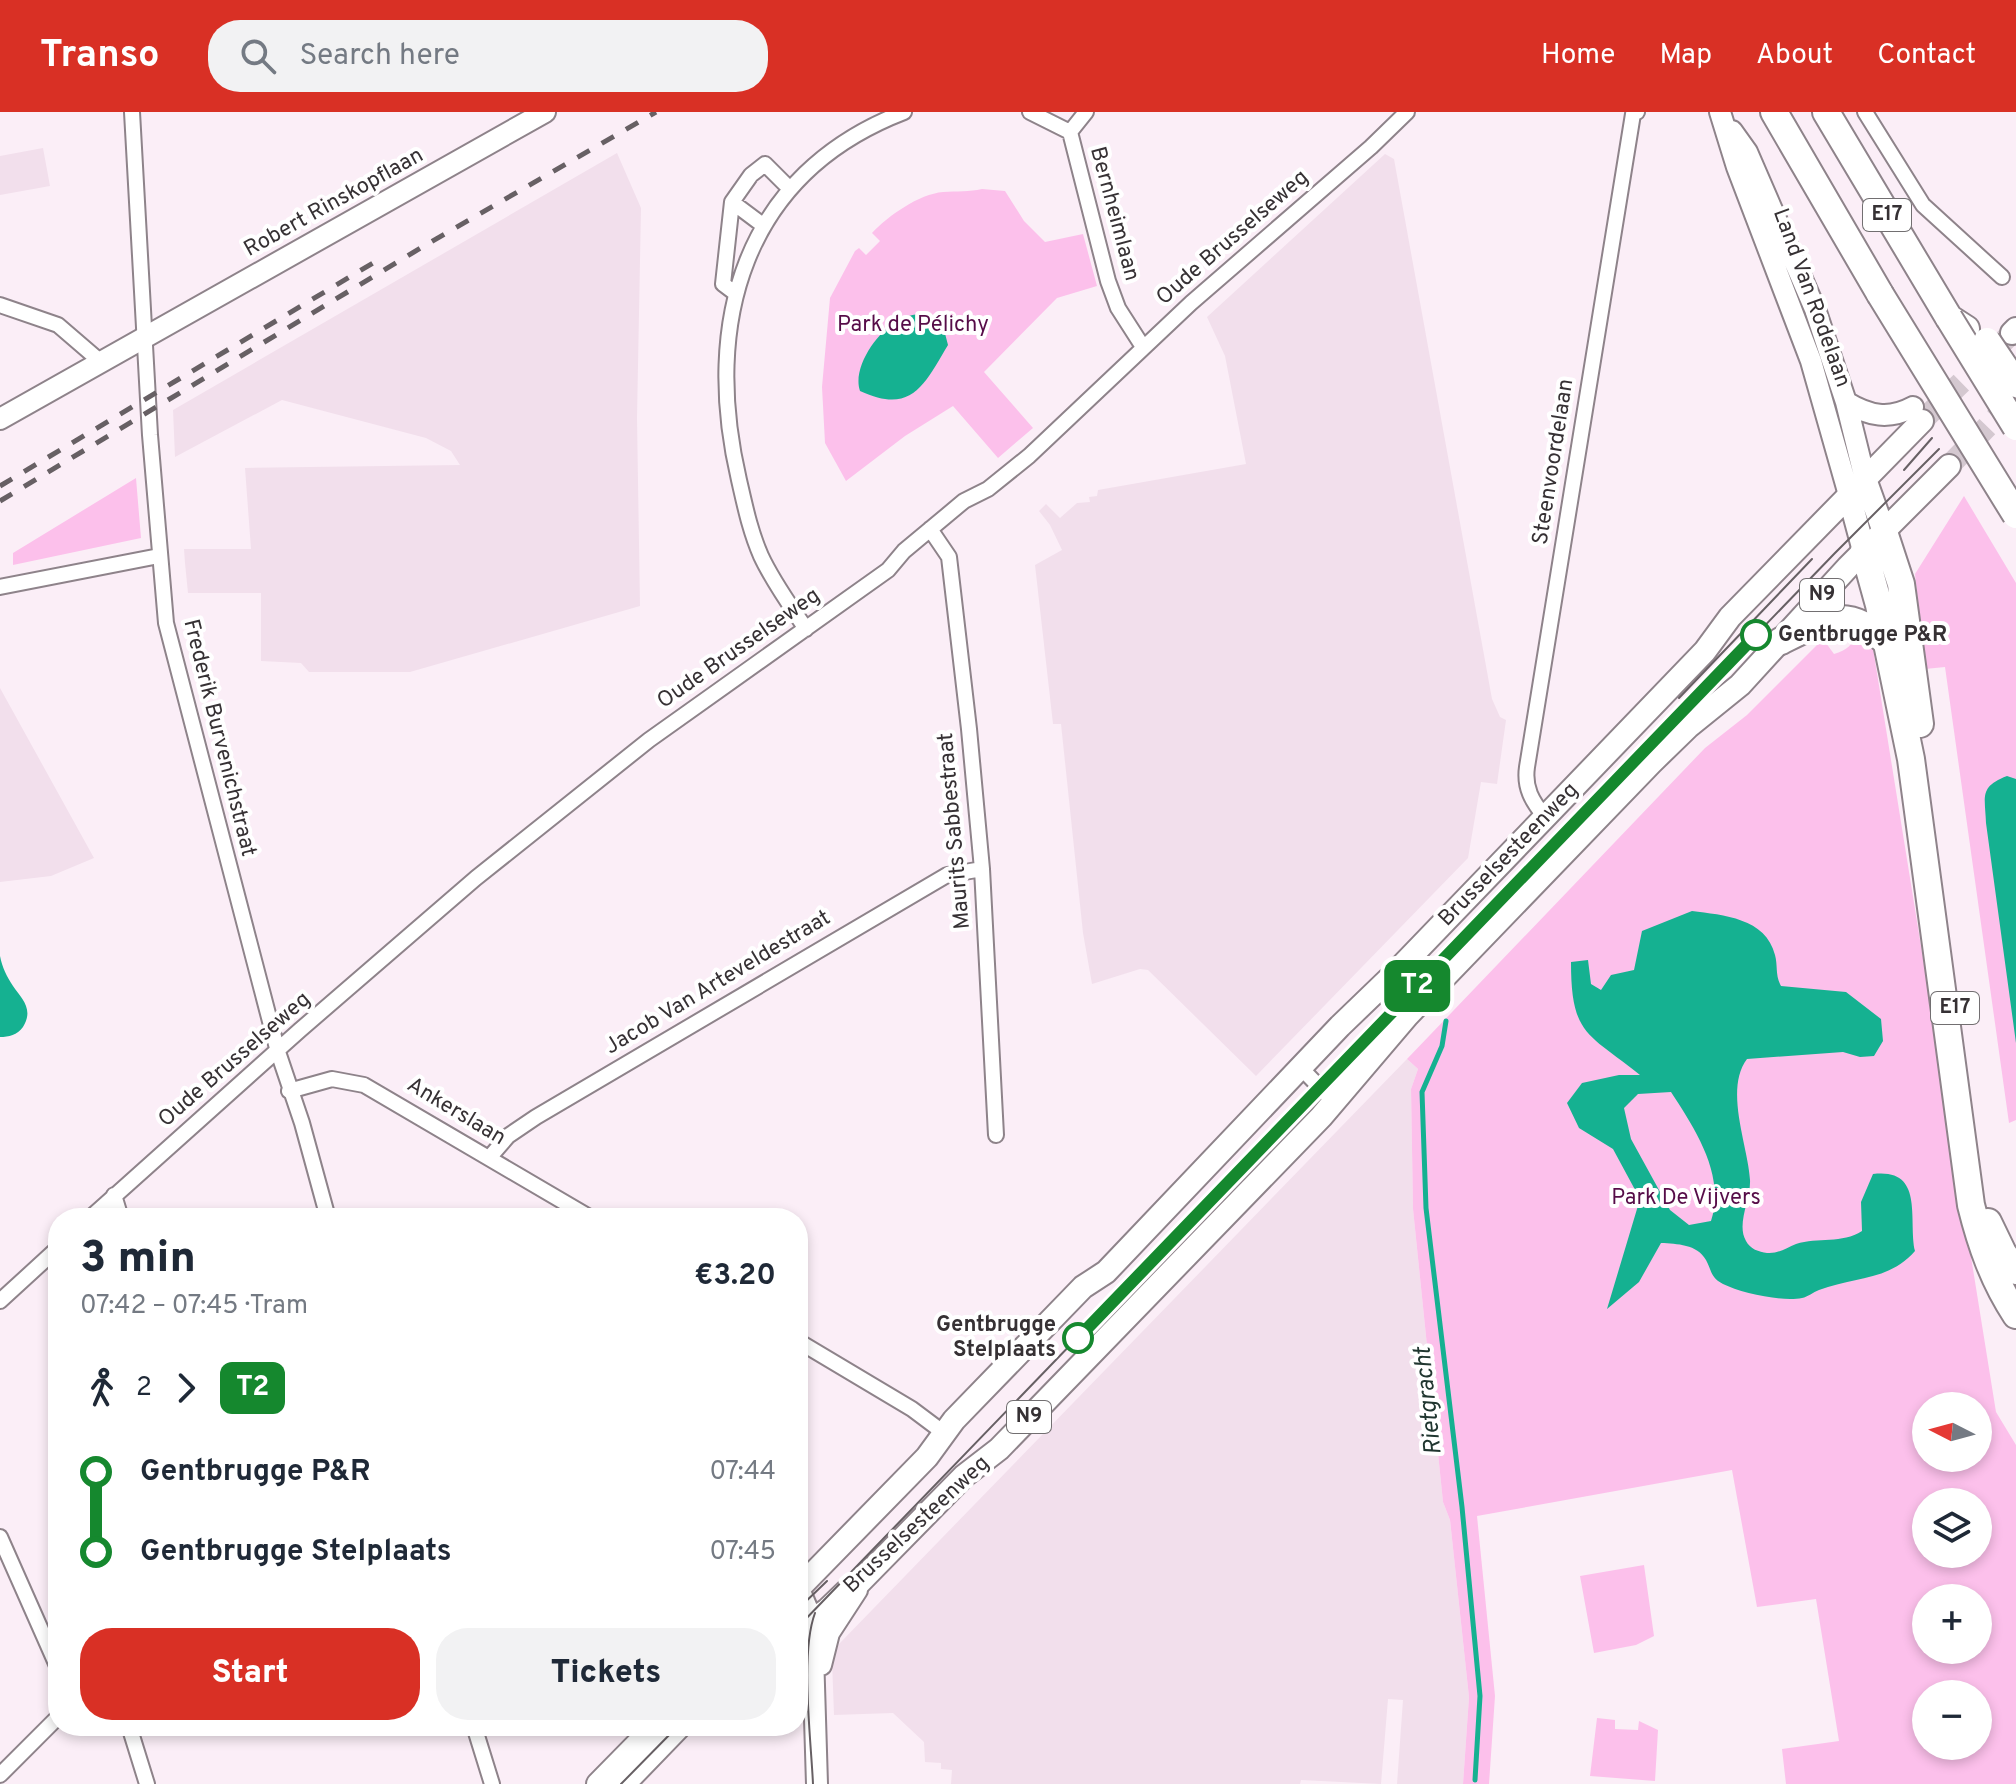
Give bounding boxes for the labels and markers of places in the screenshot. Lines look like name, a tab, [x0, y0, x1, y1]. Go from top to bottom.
marker: Gentbrugge P&R	[1741, 620, 1771, 650]
place label: Gentbrugge P&R	[1778, 622, 1947, 649]
place label: Gentbrugge Stelplaats	[936, 1312, 1056, 1364]
marker: Gentbrugge Stelplaats	[1063, 1323, 1093, 1353]

